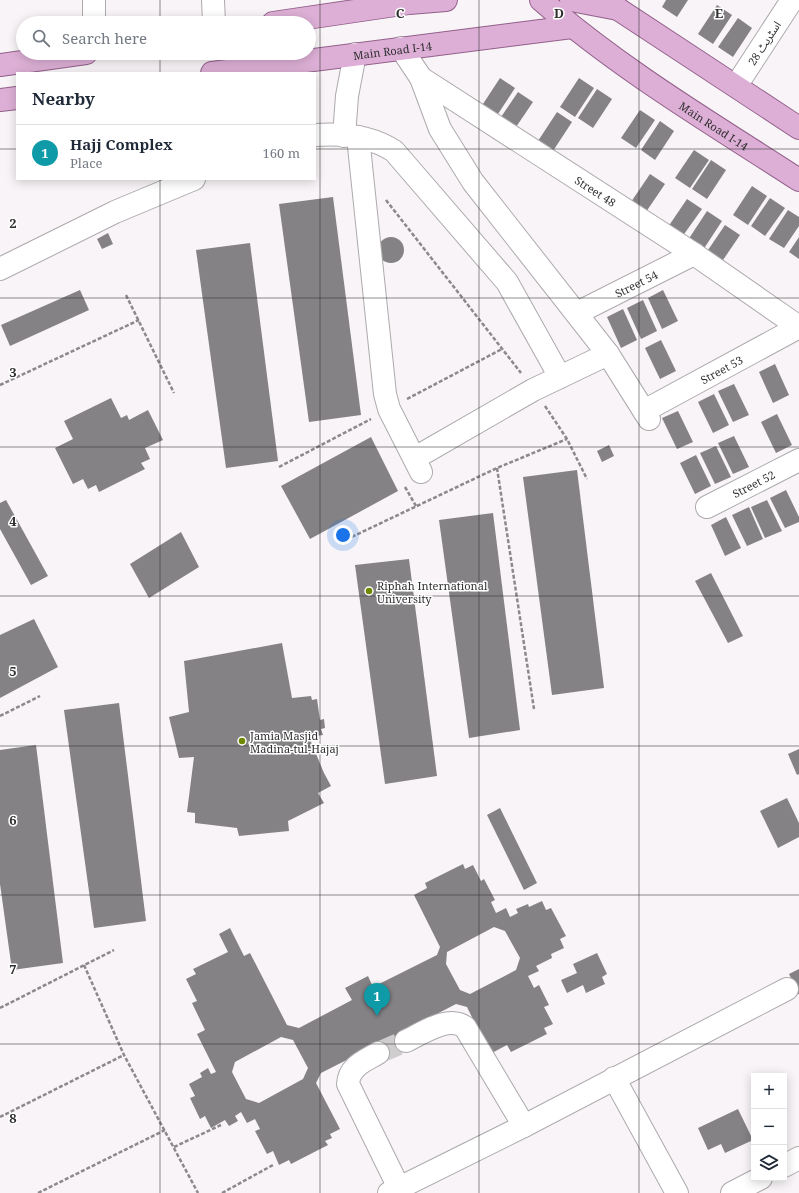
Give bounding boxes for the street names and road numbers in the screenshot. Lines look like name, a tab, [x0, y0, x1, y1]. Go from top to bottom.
street label: اسٹریٹ 28	[744, 18, 784, 68]
street label: Main Road I-14	[352, 37, 433, 62]
street label: Main Road I-14	[677, 98, 751, 153]
street label: Street 48	[572, 172, 619, 209]
street label: Street 54	[612, 266, 660, 300]
street label: Street 53	[698, 352, 745, 387]
street label: Street 52	[729, 466, 777, 500]

